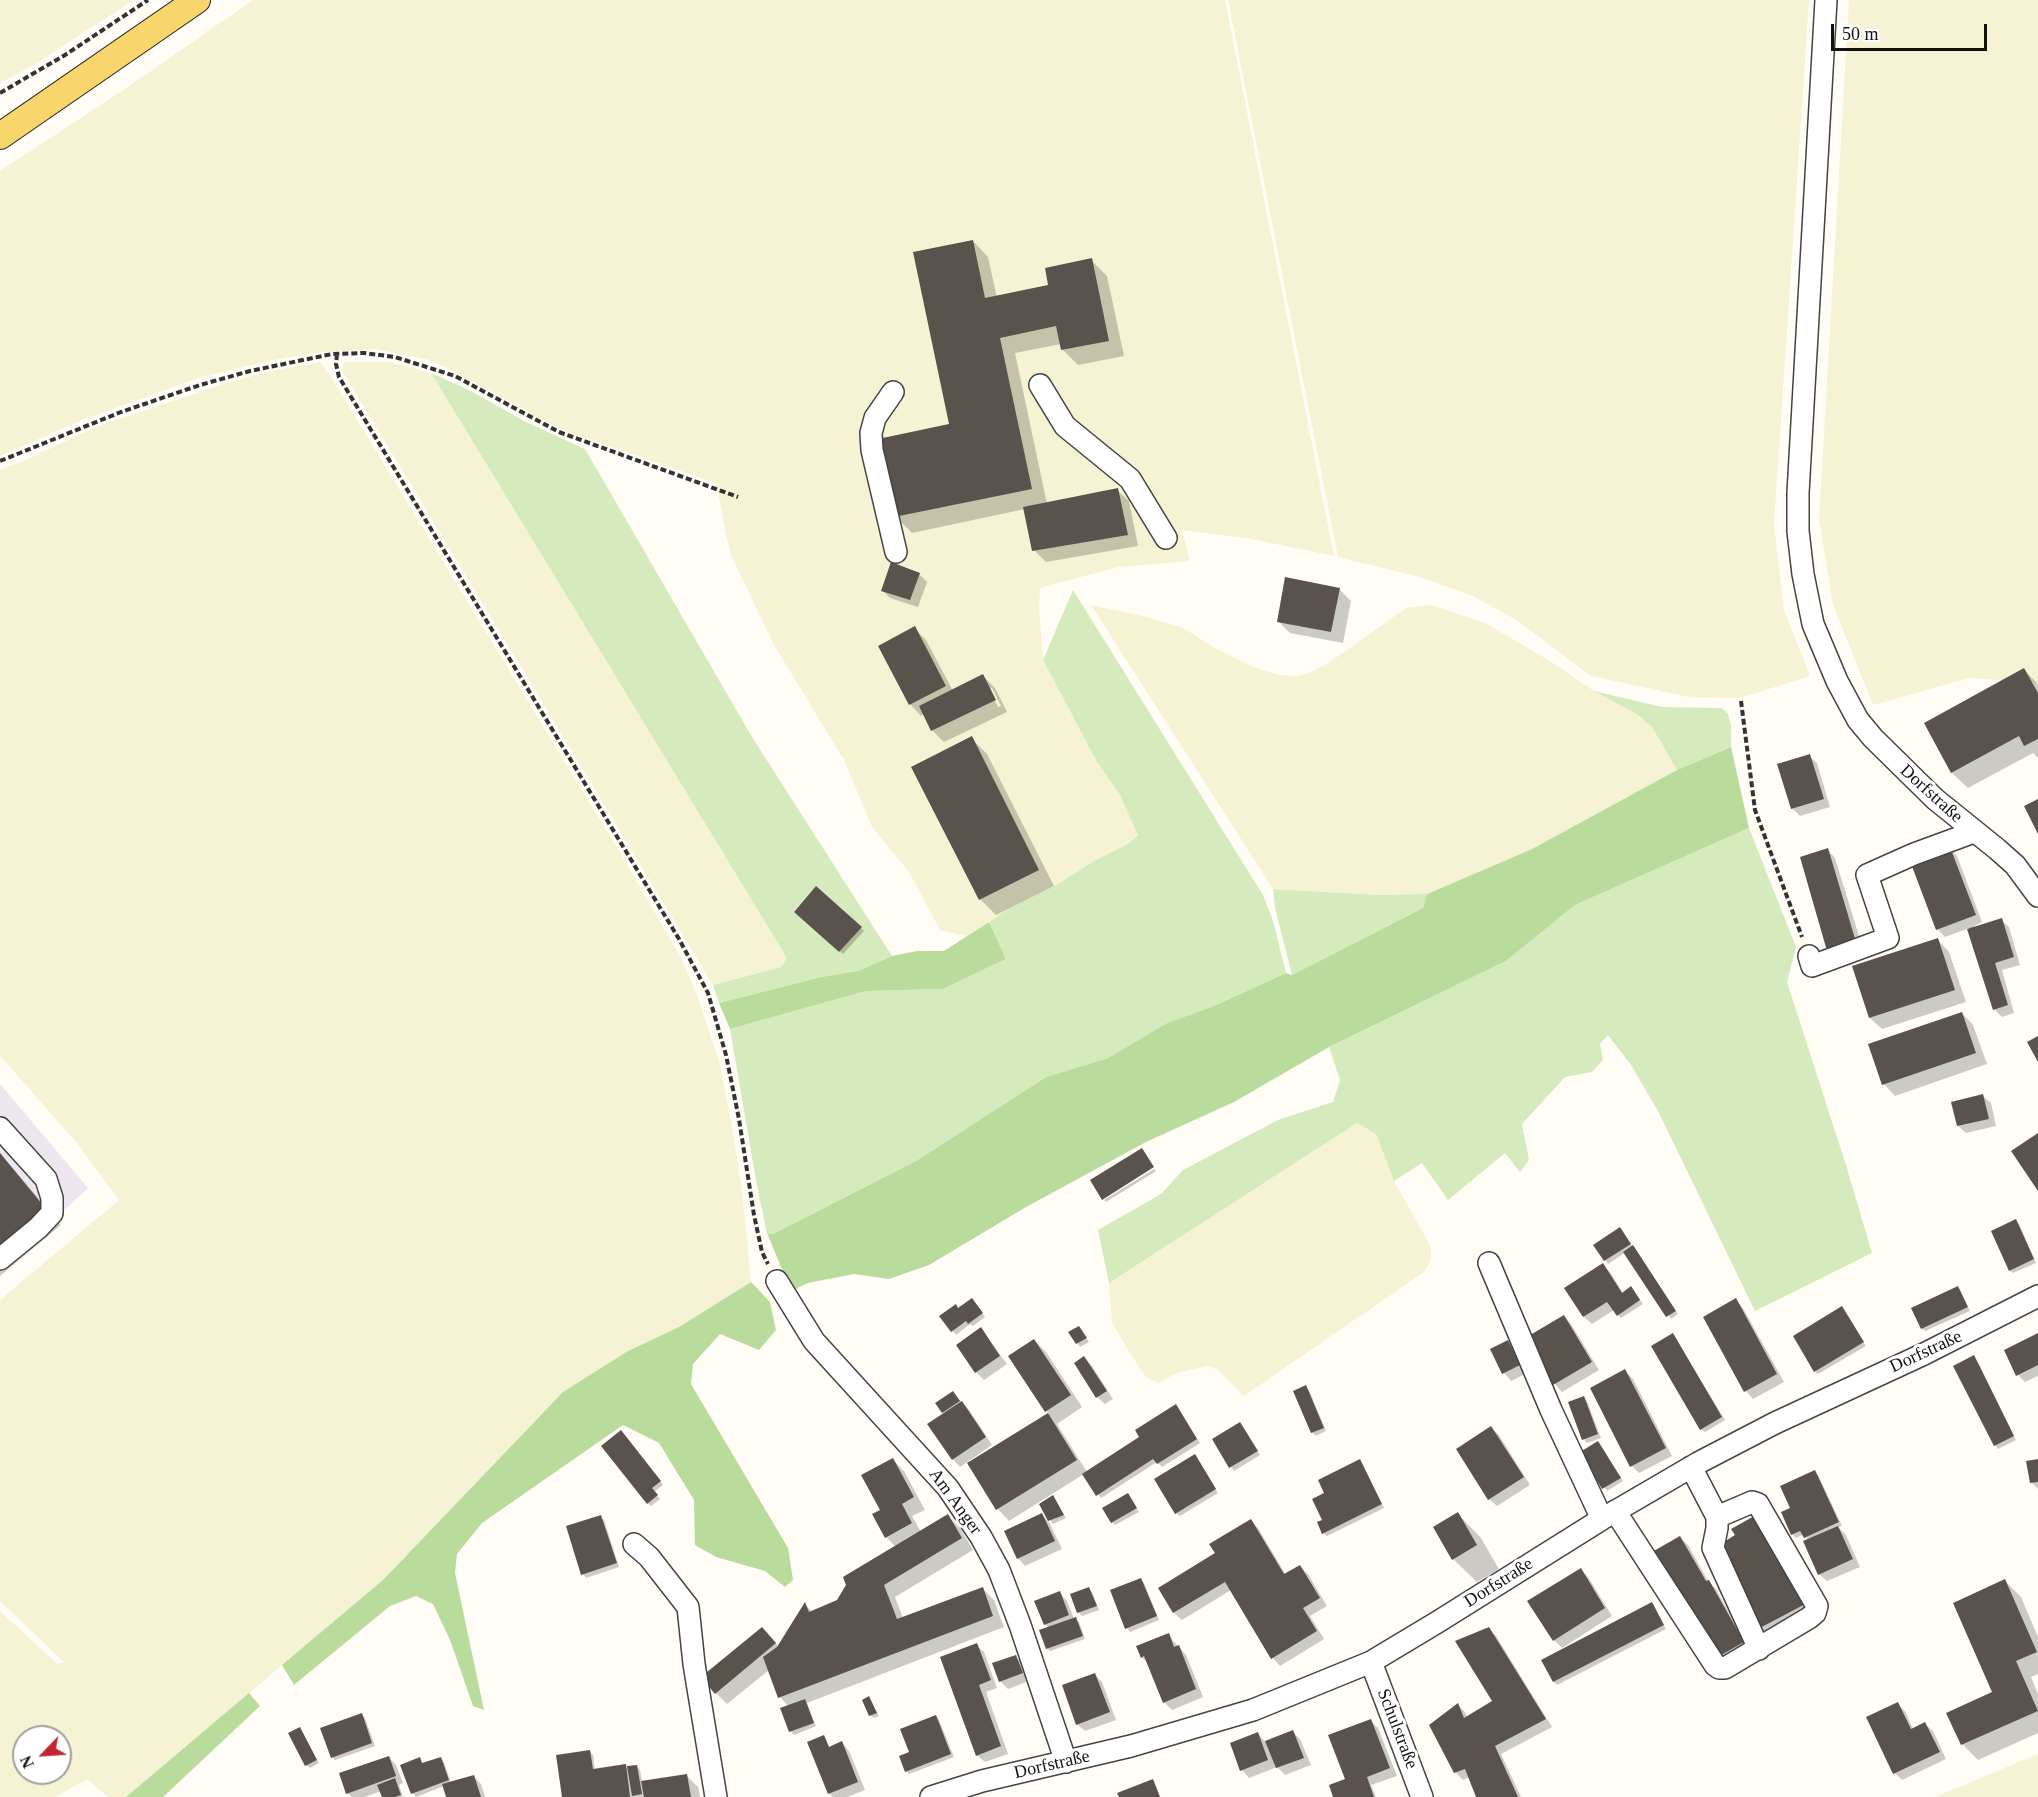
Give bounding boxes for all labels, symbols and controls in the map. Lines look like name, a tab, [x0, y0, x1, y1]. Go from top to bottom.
scale bar	[1834, 12, 1990, 50]
text: 50 m	[1842, 24, 1879, 44]
street label: Dorfstraße	[1895, 760, 1967, 828]
street label: Dorfstraße	[1887, 1326, 1965, 1378]
street label: Am Anger	[924, 1465, 986, 1539]
street label: Dorfstraße	[1461, 1553, 1537, 1613]
street label: Schulstraße	[1372, 1686, 1422, 1772]
north arrow	[12, 1725, 72, 1785]
street label: Dorfstraße	[1012, 1746, 1092, 1784]
text: N	[17, 1753, 37, 1771]

